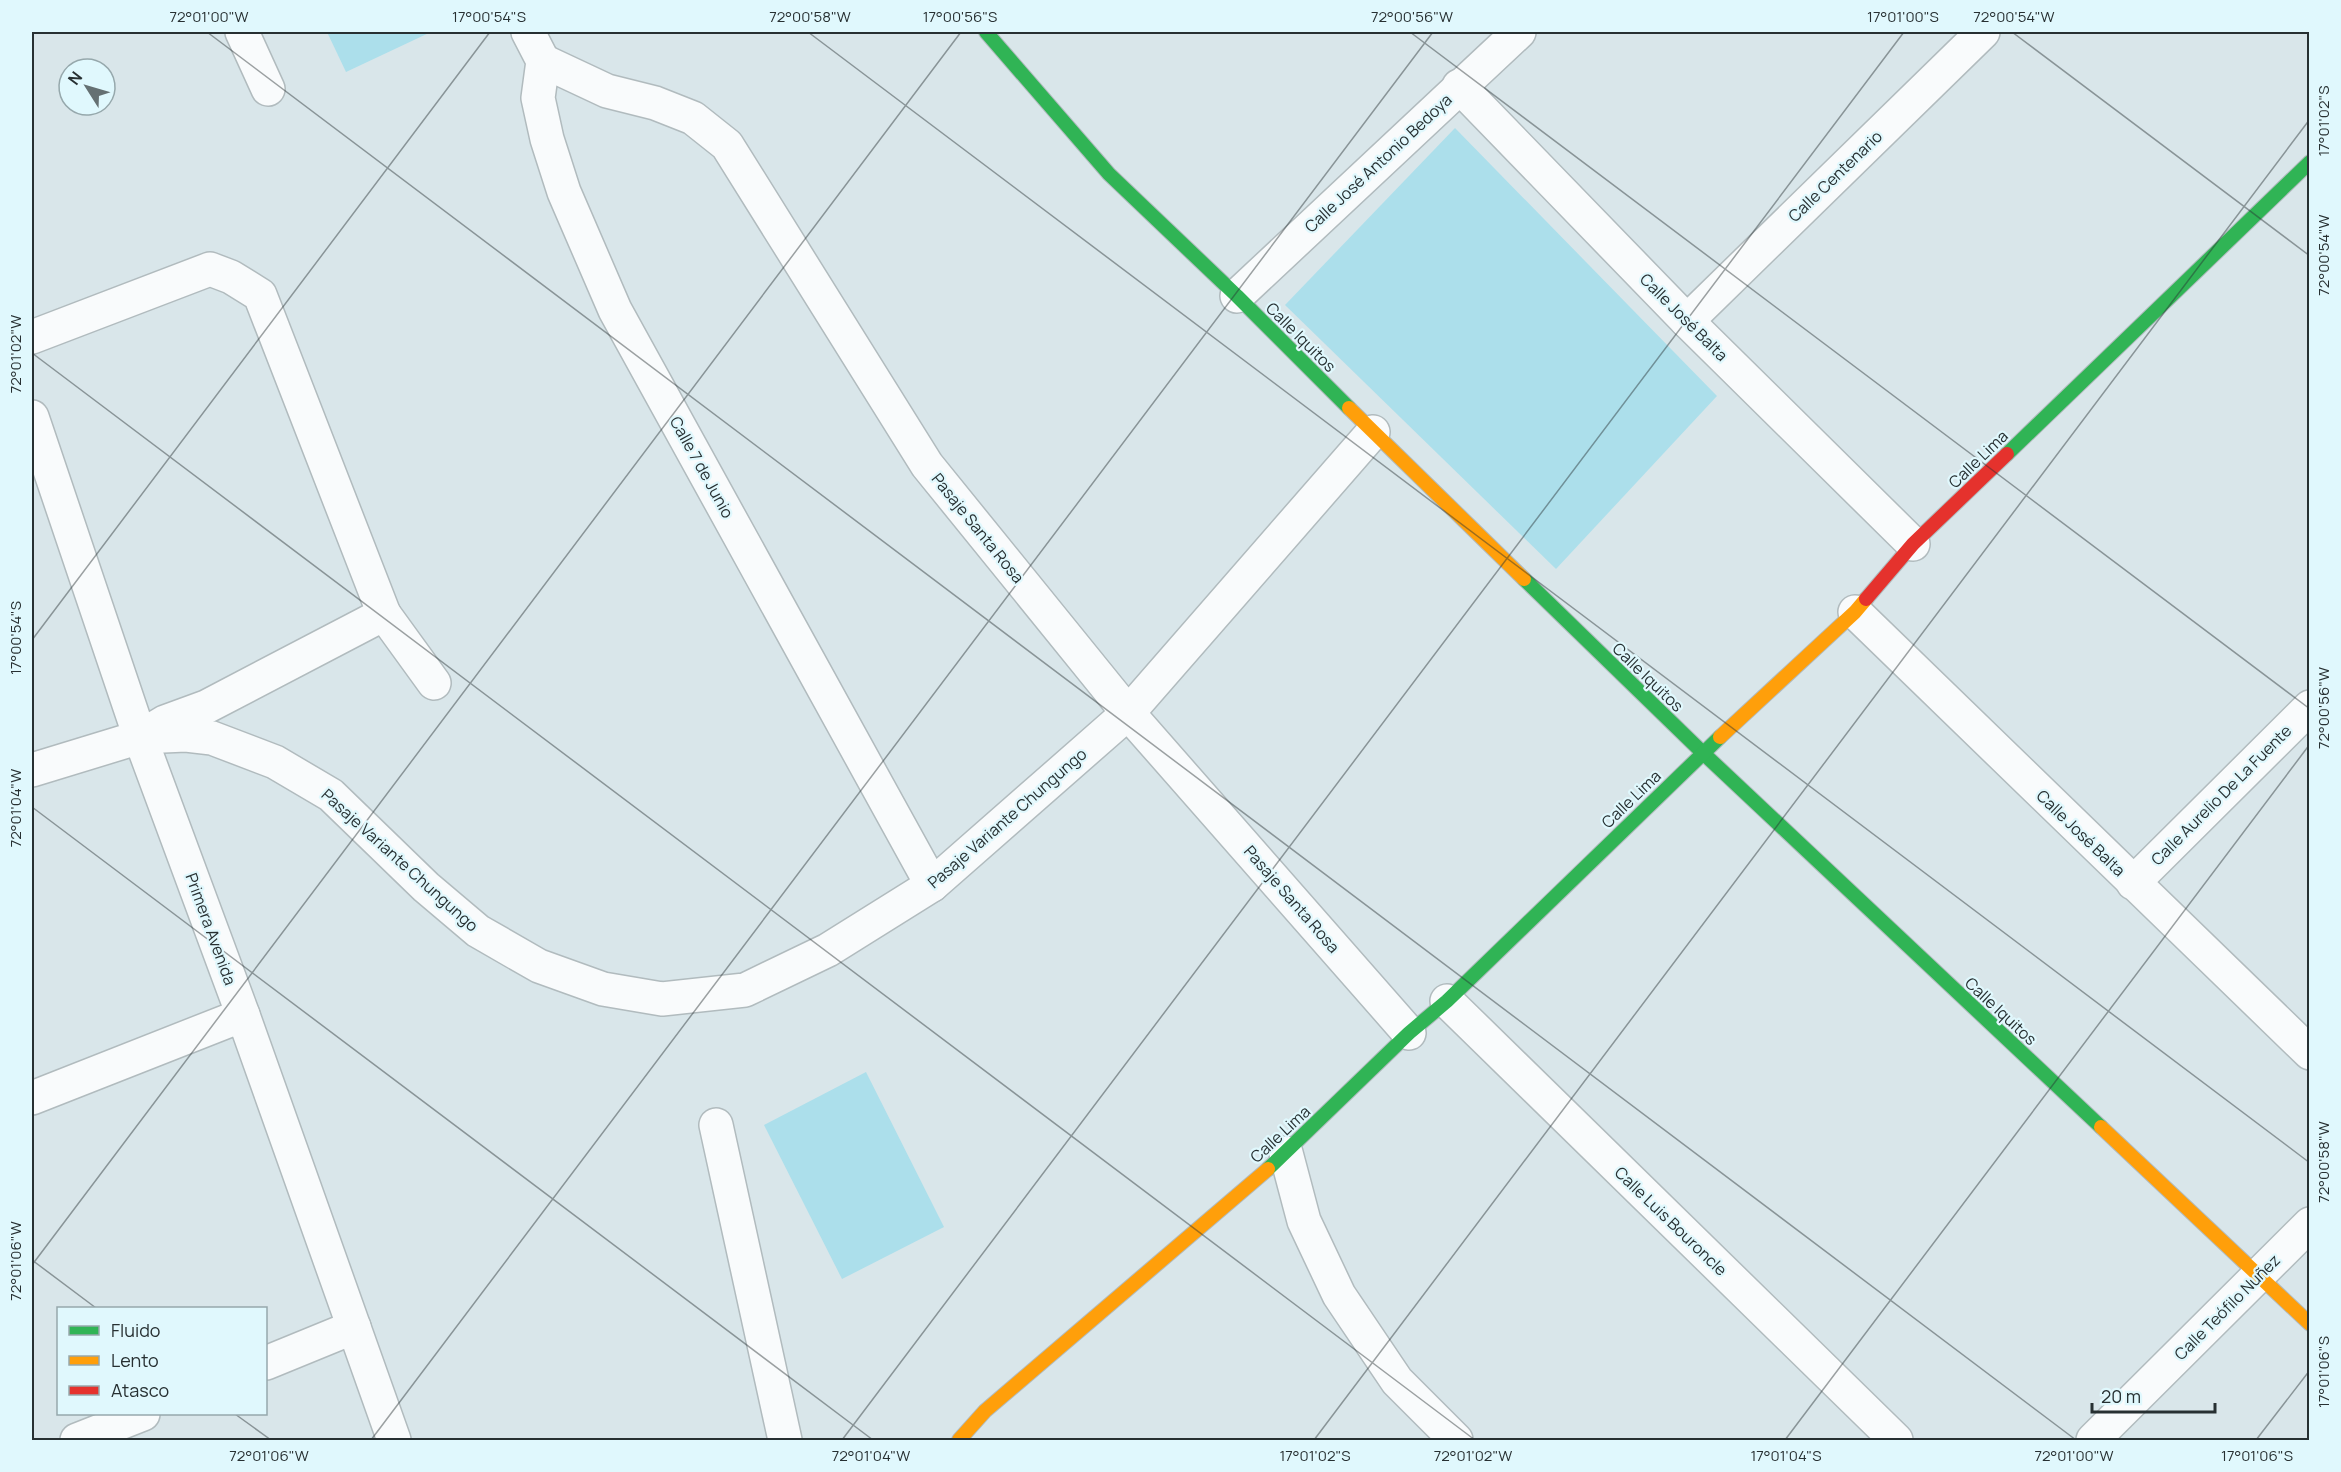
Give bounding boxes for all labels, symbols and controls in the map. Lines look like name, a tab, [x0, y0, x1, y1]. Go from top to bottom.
text: 72°01'00"W	[169, 6, 249, 27]
text: 17°00'54"S	[452, 6, 526, 27]
text: 72°00'58"W	[769, 6, 851, 27]
text: 17°00'56"S	[923, 6, 997, 27]
text: 72°00'56"W	[1371, 6, 1453, 27]
text: 17°01'00"S	[1867, 6, 1939, 27]
text: 72°00'54"W	[1973, 6, 2055, 27]
north arrow	[57, 57, 117, 117]
text: N	[63, 67, 87, 89]
text: 17°01'02"S	[2313, 85, 2334, 157]
street label: Calle José Antonio Bedoya	[1300, 89, 1456, 237]
street label: Calle Centenario	[1783, 125, 1887, 227]
text: 72°00'54"W	[2313, 214, 2334, 296]
street label: Calle José Balta	[1635, 268, 1733, 366]
street label: Calle Iquitos	[1261, 297, 1341, 377]
text: 72°01'02"W	[5, 315, 26, 393]
street label: Calle 7 de Junio	[665, 412, 739, 522]
street label: Calle Lima	[1943, 425, 2013, 493]
street label: Pasaje Santa Rosa	[927, 468, 1029, 588]
text: 17°00'54"S	[5, 601, 26, 675]
street label: Calle Iquitos	[1608, 638, 1688, 716]
text: 72°00'56"W	[2313, 667, 2334, 749]
street label: Calle Aurelio De La Fuente	[2146, 720, 2296, 870]
street label: Pasaje Variante Chungungo	[923, 743, 1091, 893]
street label: Calle Lima	[1596, 765, 1666, 833]
text: 72°01'04"W	[5, 769, 26, 847]
street label: Pasaje Variante Chungungo	[317, 784, 483, 936]
street label: Calle José Balta	[2032, 785, 2130, 881]
street label: Pasaje Santa Rosa	[1239, 841, 1345, 957]
street label: Primera Avenida	[181, 870, 241, 988]
street label: Calle Iquitos	[1960, 972, 2042, 1050]
street label: Calle Lima	[1245, 1100, 1315, 1168]
text: 72°00'58"W	[2313, 1121, 2334, 1203]
street label: Calle Luis Bouroncle	[1610, 1162, 1732, 1280]
text: 72°01'06"W	[5, 1221, 26, 1301]
street label: Calle Teófilo Nuñez	[2169, 1249, 2285, 1365]
legend	[57, 1307, 267, 1415]
text: Fluido	[111, 1318, 160, 1342]
text: 17°01'06"S	[2313, 1336, 2334, 1408]
text: Lento	[111, 1348, 159, 1372]
scale bar	[2092, 1376, 2215, 1414]
text: Atasco	[111, 1378, 169, 1402]
text: 20 m	[2101, 1384, 2141, 1408]
text: 72°01'06"W	[229, 1445, 309, 1466]
text: 72°01'04"W	[832, 1445, 910, 1466]
text: 17°01'02"S	[1279, 1445, 1351, 1466]
text: 72°01'02"W	[1434, 1445, 1512, 1466]
text: 17°01'04"S	[1750, 1445, 1822, 1466]
text: 72°01'00"W	[2034, 1445, 2114, 1466]
text: 17°01'06"S	[2221, 1445, 2293, 1466]

